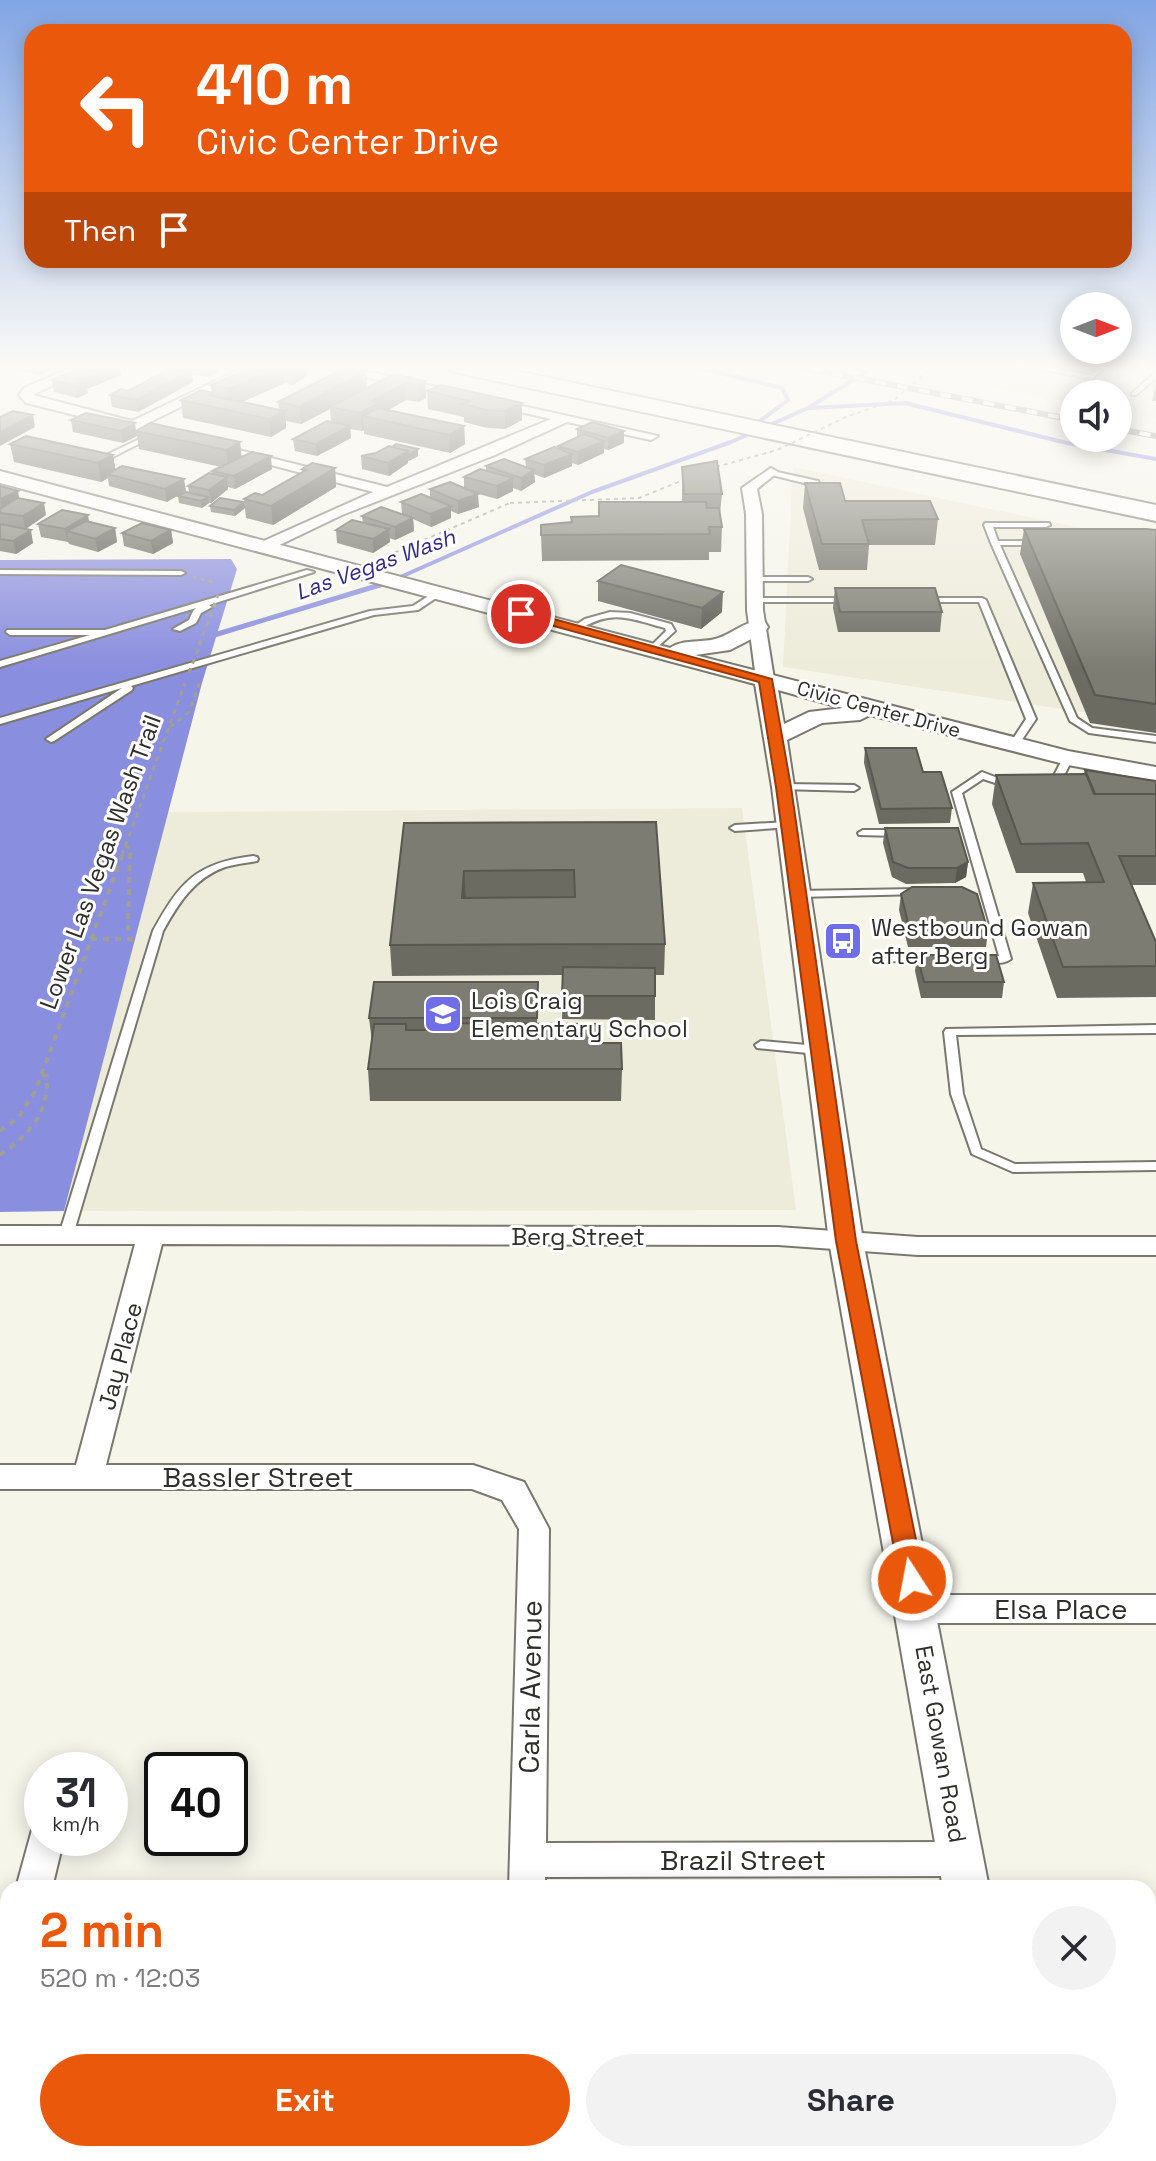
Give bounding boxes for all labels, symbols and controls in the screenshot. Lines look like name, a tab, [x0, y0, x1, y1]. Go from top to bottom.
text: 410 m	[196, 49, 353, 120]
icon: left	[64, 56, 168, 160]
text: Civic Center Drive	[196, 119, 499, 165]
icon: arrive	[152, 208, 196, 252]
text: Then	[64, 211, 136, 250]
north arrow	[1060, 292, 1132, 364]
map controls	[1060, 292, 1132, 452]
button: sound	[1060, 380, 1132, 452]
water label: Las Vegas Wash	[291, 522, 459, 606]
pin	[487, 580, 555, 648]
icon: arrive	[499, 592, 543, 636]
street label: Civic Center Drive	[794, 675, 964, 743]
street label: Lower Las Vegas Wash Trail	[32, 711, 168, 1013]
place label: Westbound Gowan after Berg	[871, 912, 1089, 971]
bus stop icon: Westbound Gowan after Berg	[822, 920, 864, 962]
place label: Lois Craig Elementary School	[471, 985, 688, 1044]
school or university icon: Lois Craig Elementary School	[422, 993, 464, 1035]
street label: Berg Street	[511, 1221, 645, 1252]
street label: Jay Place	[91, 1299, 149, 1413]
street label: Bassler Street	[163, 1459, 353, 1495]
position arrow	[870, 1538, 954, 1622]
street label: Elsa Place	[994, 1591, 1128, 1627]
street label: Carla Avenue	[510, 1600, 550, 1774]
street label: East Gowan Road	[908, 1643, 974, 1845]
speed limit sign: 40	[144, 1752, 248, 1856]
text: 31	[55, 1768, 97, 1819]
text: km/h	[52, 1811, 100, 1837]
street label: Brazil Street	[660, 1842, 826, 1878]
text: 2 min	[40, 1900, 164, 1961]
button: close	[1032, 1906, 1116, 1990]
text: 520 m · 12:03	[40, 1961, 200, 1995]
button: Exit	[40, 2054, 570, 2146]
button: Share	[586, 2054, 1116, 2146]

